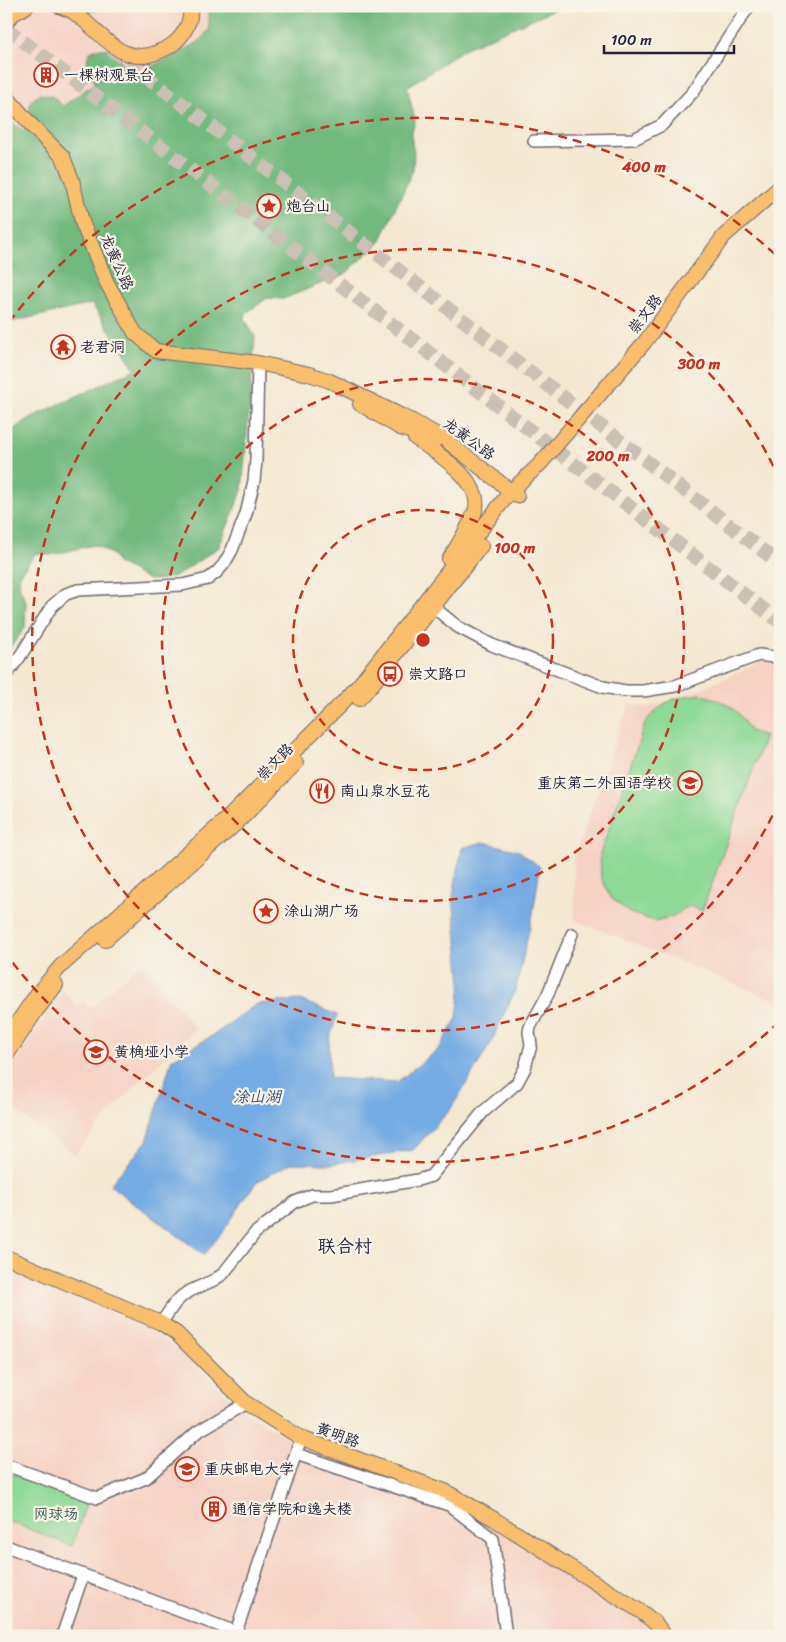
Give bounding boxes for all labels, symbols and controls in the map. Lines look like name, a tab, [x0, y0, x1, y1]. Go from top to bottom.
scale bar	[604, 22, 734, 54]
text: 100 m	[611, 27, 652, 53]
building icon: 一棵树观景台	[33, 62, 59, 88]
place label: 一棵树观景台	[64, 62, 154, 88]
text: 400 m	[621, 154, 666, 180]
place icon: 炮台山	[256, 193, 282, 219]
place label: 炮台山	[286, 193, 331, 219]
street label: 龙黄公路	[93, 229, 141, 295]
street label: 崇文路	[621, 288, 669, 340]
temple icon: 老君洞	[50, 334, 76, 360]
place label: 老君洞	[80, 334, 125, 360]
text: 300 m	[677, 351, 721, 377]
street label: 龙黄公路	[437, 411, 501, 467]
text: 200 m	[585, 443, 630, 469]
text: 100 m	[495, 535, 536, 561]
centre of rings	[414, 631, 432, 649]
bus stop icon: 崇文路口	[377, 661, 403, 687]
place label: 崇文路口	[408, 661, 468, 687]
street label: 崇文路	[250, 737, 300, 787]
place label: 重庆第二外国语学校	[537, 770, 672, 796]
school or university icon: 重庆第二外国语学校	[677, 770, 703, 796]
restaurant icon: 南山泉水豆花	[309, 778, 335, 804]
place label: 南山泉水豆花	[340, 778, 430, 804]
place icon: 涂山湖广场	[253, 898, 279, 924]
place label: 涂山湖广场	[284, 898, 359, 924]
school or university icon: 黄桷垭小学	[83, 1039, 109, 1065]
place label: 黄桷垭小学	[114, 1039, 189, 1065]
water label: 涂山湖	[233, 1082, 283, 1111]
district label: 联合村	[318, 1230, 372, 1262]
street label: 黄明路	[312, 1415, 364, 1455]
school or university icon: 重庆邮电大学	[174, 1456, 200, 1482]
place label: 重庆邮电大学	[204, 1456, 294, 1482]
building icon: 通信学院和逸夫楼	[201, 1496, 227, 1522]
place label: 通信学院和逸夫楼	[232, 1496, 352, 1522]
park label: 网球场	[33, 1501, 79, 1527]

